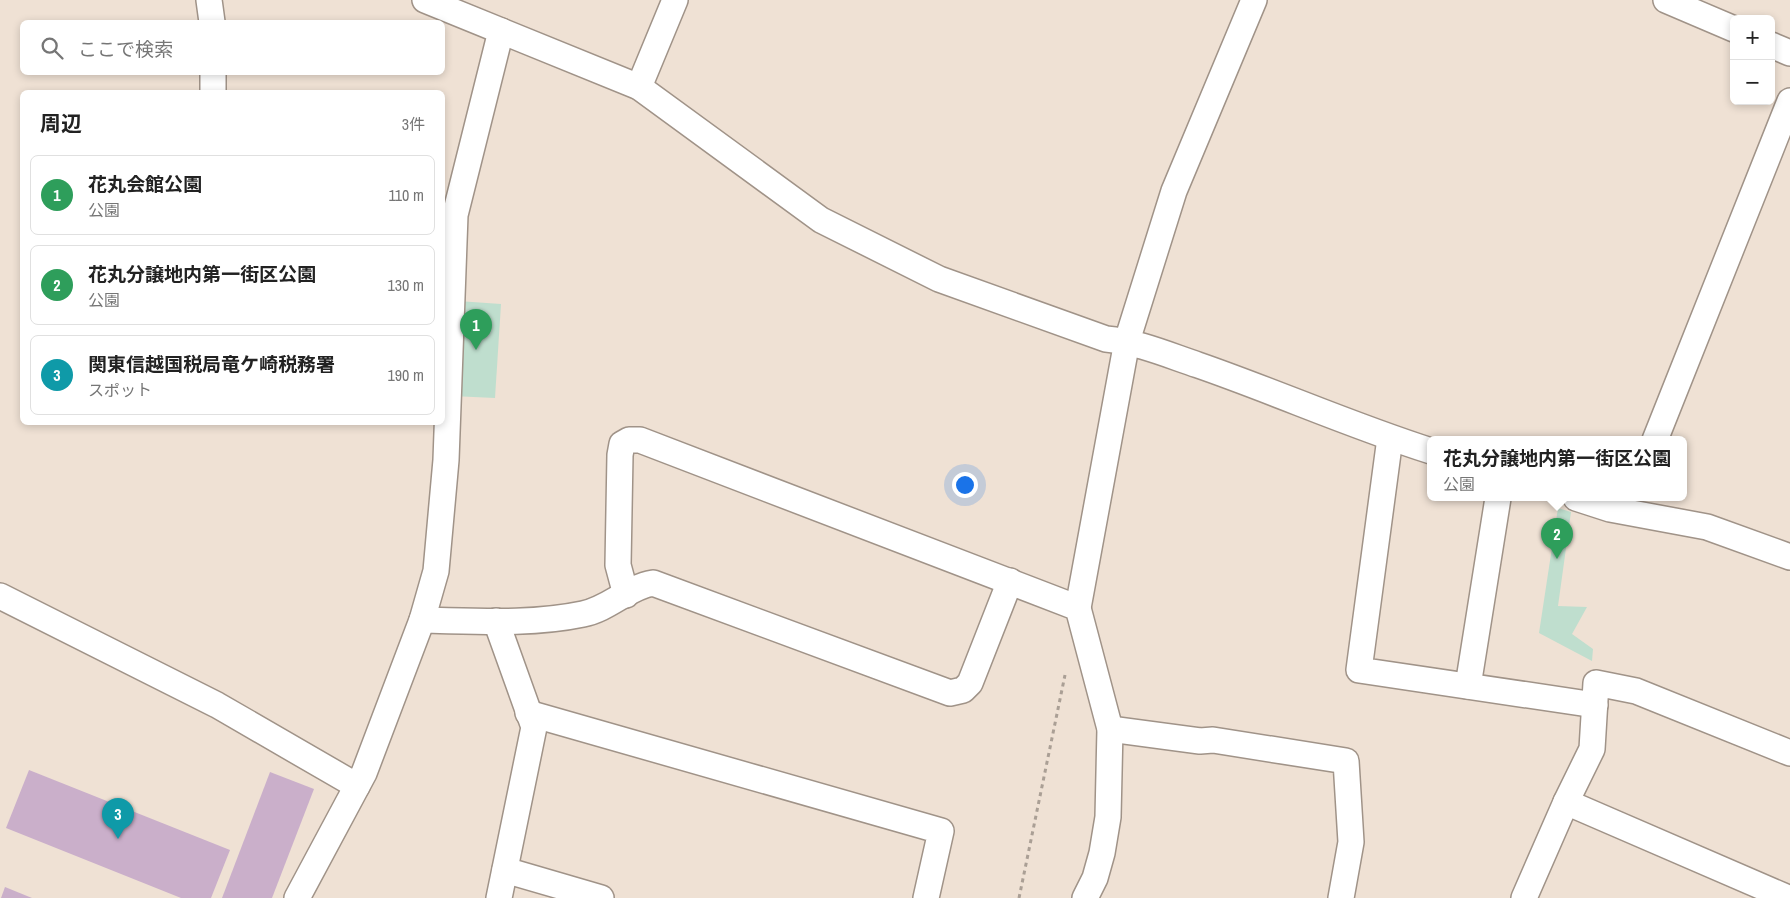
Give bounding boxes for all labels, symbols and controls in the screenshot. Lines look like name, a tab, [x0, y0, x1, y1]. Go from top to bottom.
map controls	[1730, 15, 1775, 105]
button: +	[1730, 15, 1775, 60]
search box	[20, 20, 445, 75]
icon: search	[38, 34, 66, 62]
text: ここで検索	[78, 36, 173, 62]
button: −	[1730, 60, 1775, 105]
text: 周辺	[40, 109, 82, 138]
text: 3件	[402, 113, 425, 135]
text: 花丸会館公園	[88, 171, 202, 197]
text: 1	[53, 184, 61, 206]
text: 110 m	[388, 184, 424, 206]
text: 公園	[88, 199, 120, 221]
text: 花丸分譲地内第一街区公園	[88, 261, 316, 287]
text: 2	[53, 274, 61, 296]
text: 130 m	[388, 274, 424, 296]
text: 公園	[88, 289, 120, 311]
pin: 1	[460, 309, 492, 350]
text: 関東信越国税局竜ケ崎税務署	[88, 351, 335, 377]
text: 3	[53, 364, 61, 386]
text: 190 m	[388, 364, 424, 386]
text: スポット	[88, 379, 152, 401]
popup	[1427, 436, 1687, 501]
text: 花丸分譲地内第一街区公園	[1443, 445, 1671, 471]
your location	[952, 472, 978, 498]
text: 公園	[1443, 473, 1475, 495]
pin: 2	[1541, 518, 1573, 559]
pin: 3	[102, 798, 134, 839]

